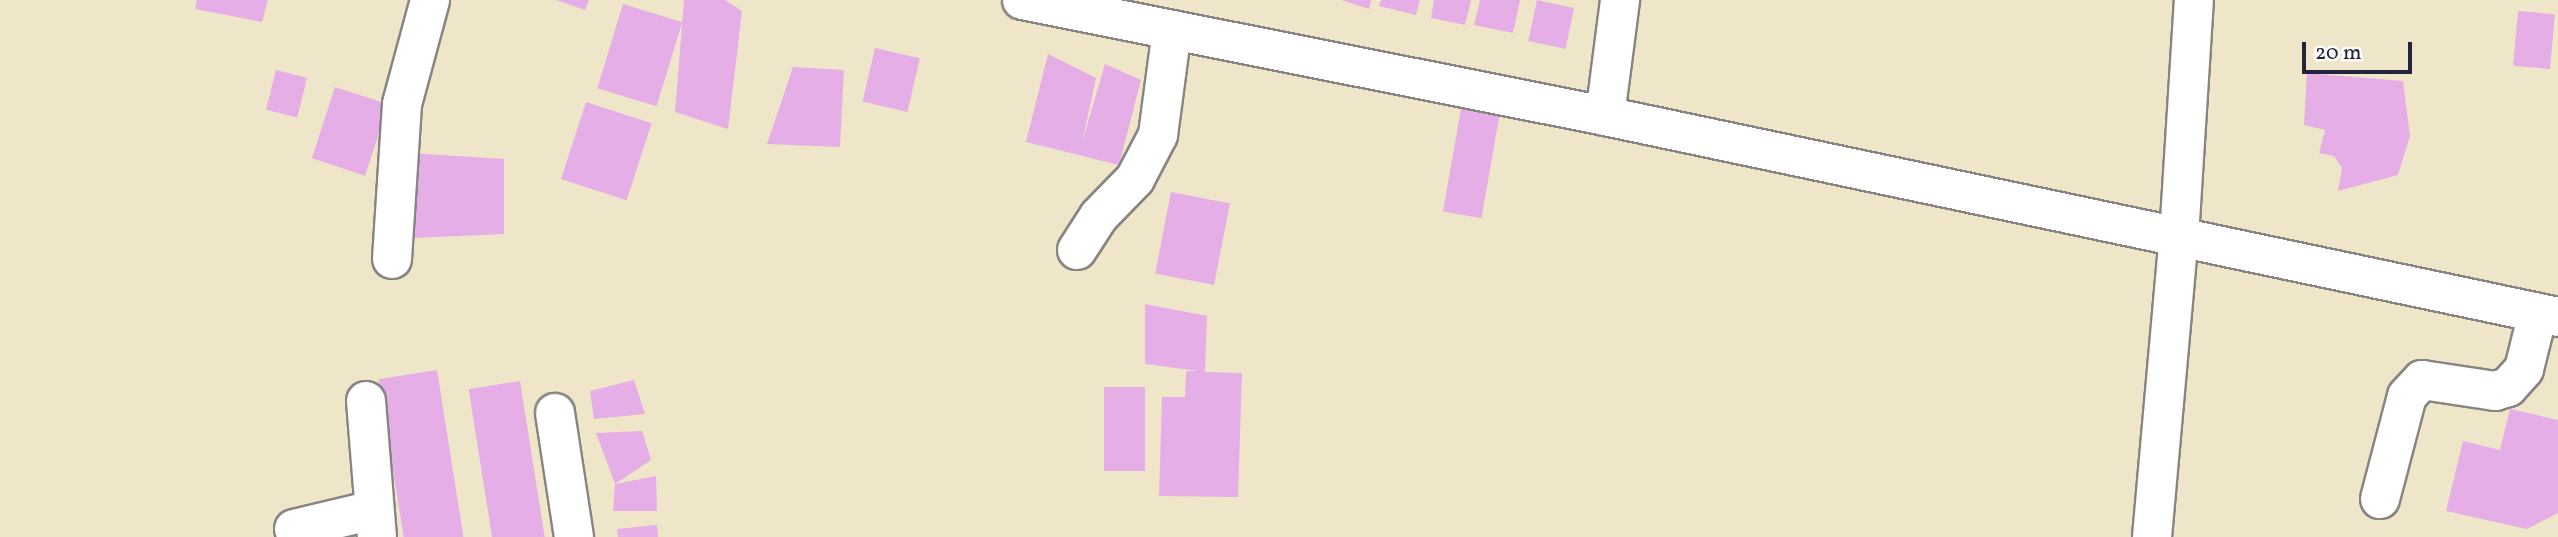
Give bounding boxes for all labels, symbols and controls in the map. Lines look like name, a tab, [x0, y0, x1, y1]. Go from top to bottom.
scale bar	[2306, 28, 2416, 72]
text: 20 m	[2315, 39, 2361, 68]

